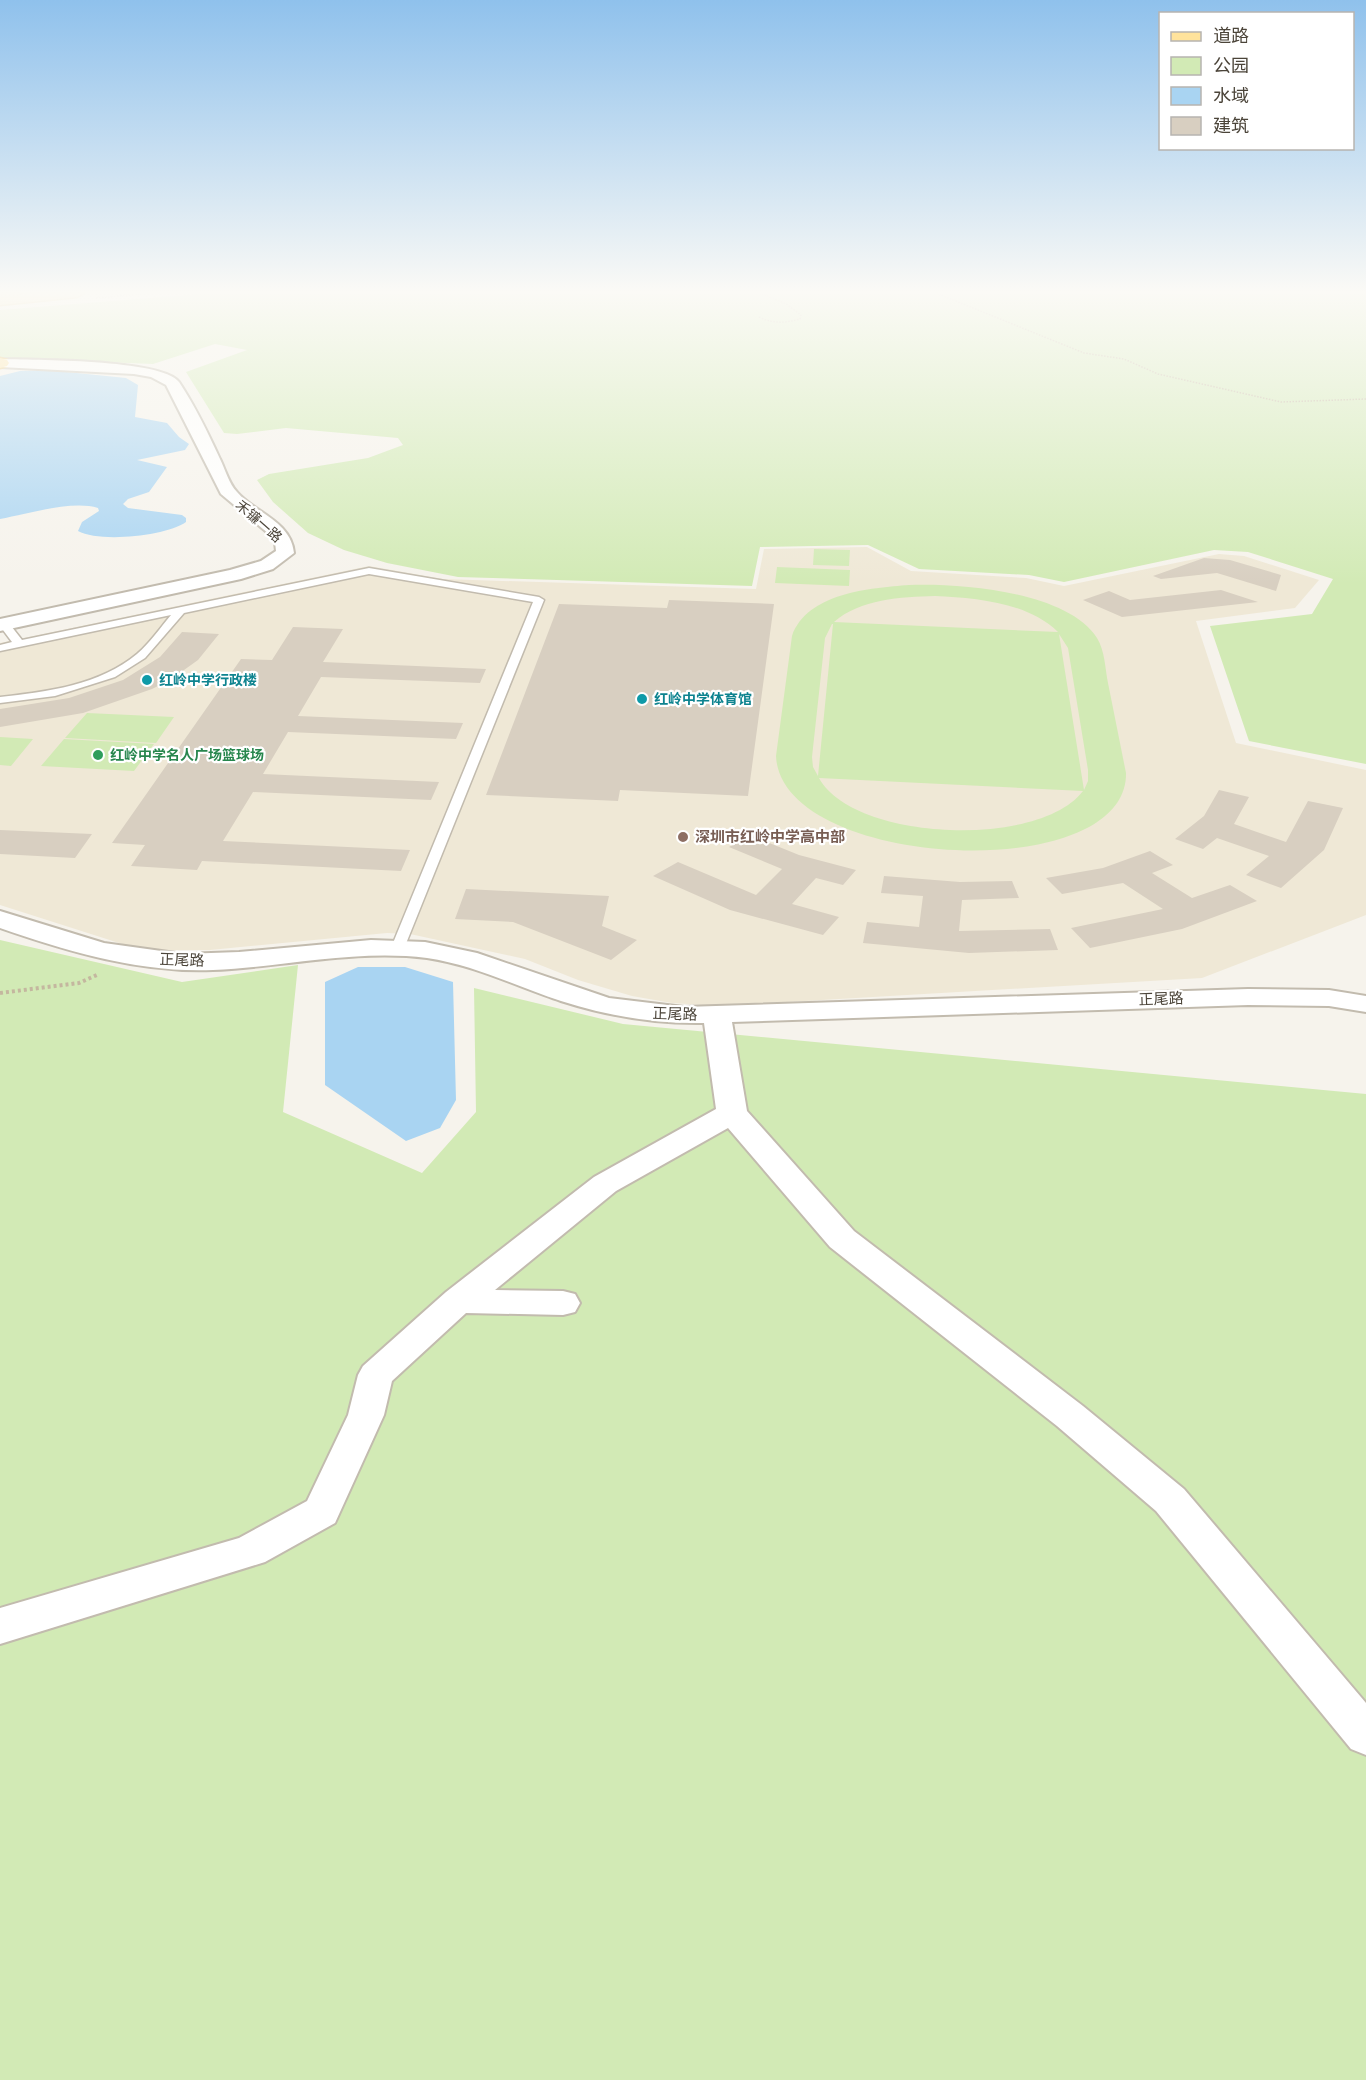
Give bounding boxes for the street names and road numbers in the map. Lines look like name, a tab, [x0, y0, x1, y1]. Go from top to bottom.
street label: 禾镰一路	[233, 497, 285, 545]
street label: 正尾路	[159, 950, 205, 970]
street label: 正尾路	[1138, 989, 1184, 1009]
street label: 正尾路	[652, 1004, 698, 1024]

